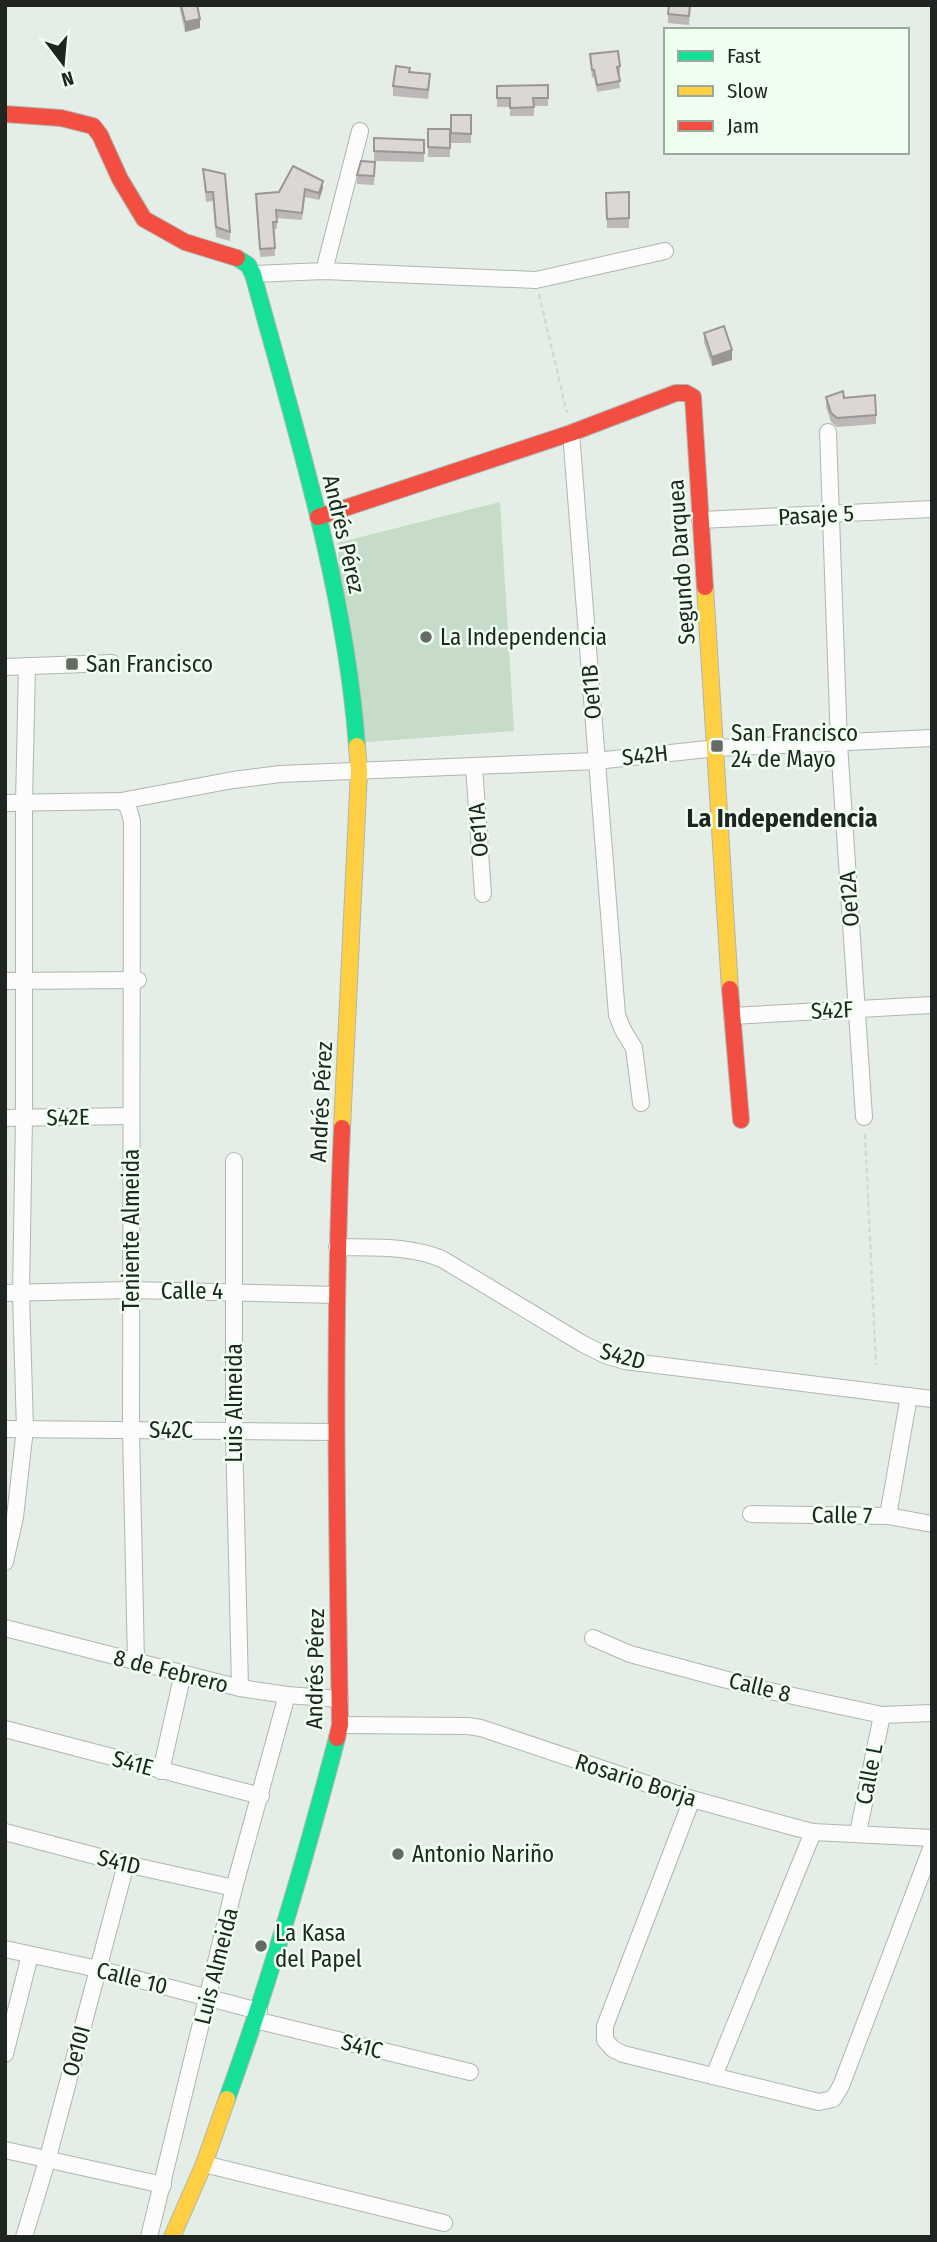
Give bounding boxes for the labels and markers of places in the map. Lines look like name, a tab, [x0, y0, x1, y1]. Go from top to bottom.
place label: La Independencia	[440, 623, 607, 651]
marker: La Independencia	[418, 629, 434, 645]
place label: San Francisco	[86, 650, 213, 678]
marker: San Francisco	[64, 656, 80, 672]
place label: San Francisco 24 de Mayo	[731, 719, 858, 773]
marker: San Francisco 24 de Mayo	[709, 738, 725, 754]
place label: Antonio Nariño	[412, 1840, 554, 1868]
marker: Antonio Nariño	[390, 1846, 406, 1862]
place label: La Kasa del Papel	[275, 1919, 362, 1973]
marker: La Kasa del Papel	[253, 1938, 269, 1954]

